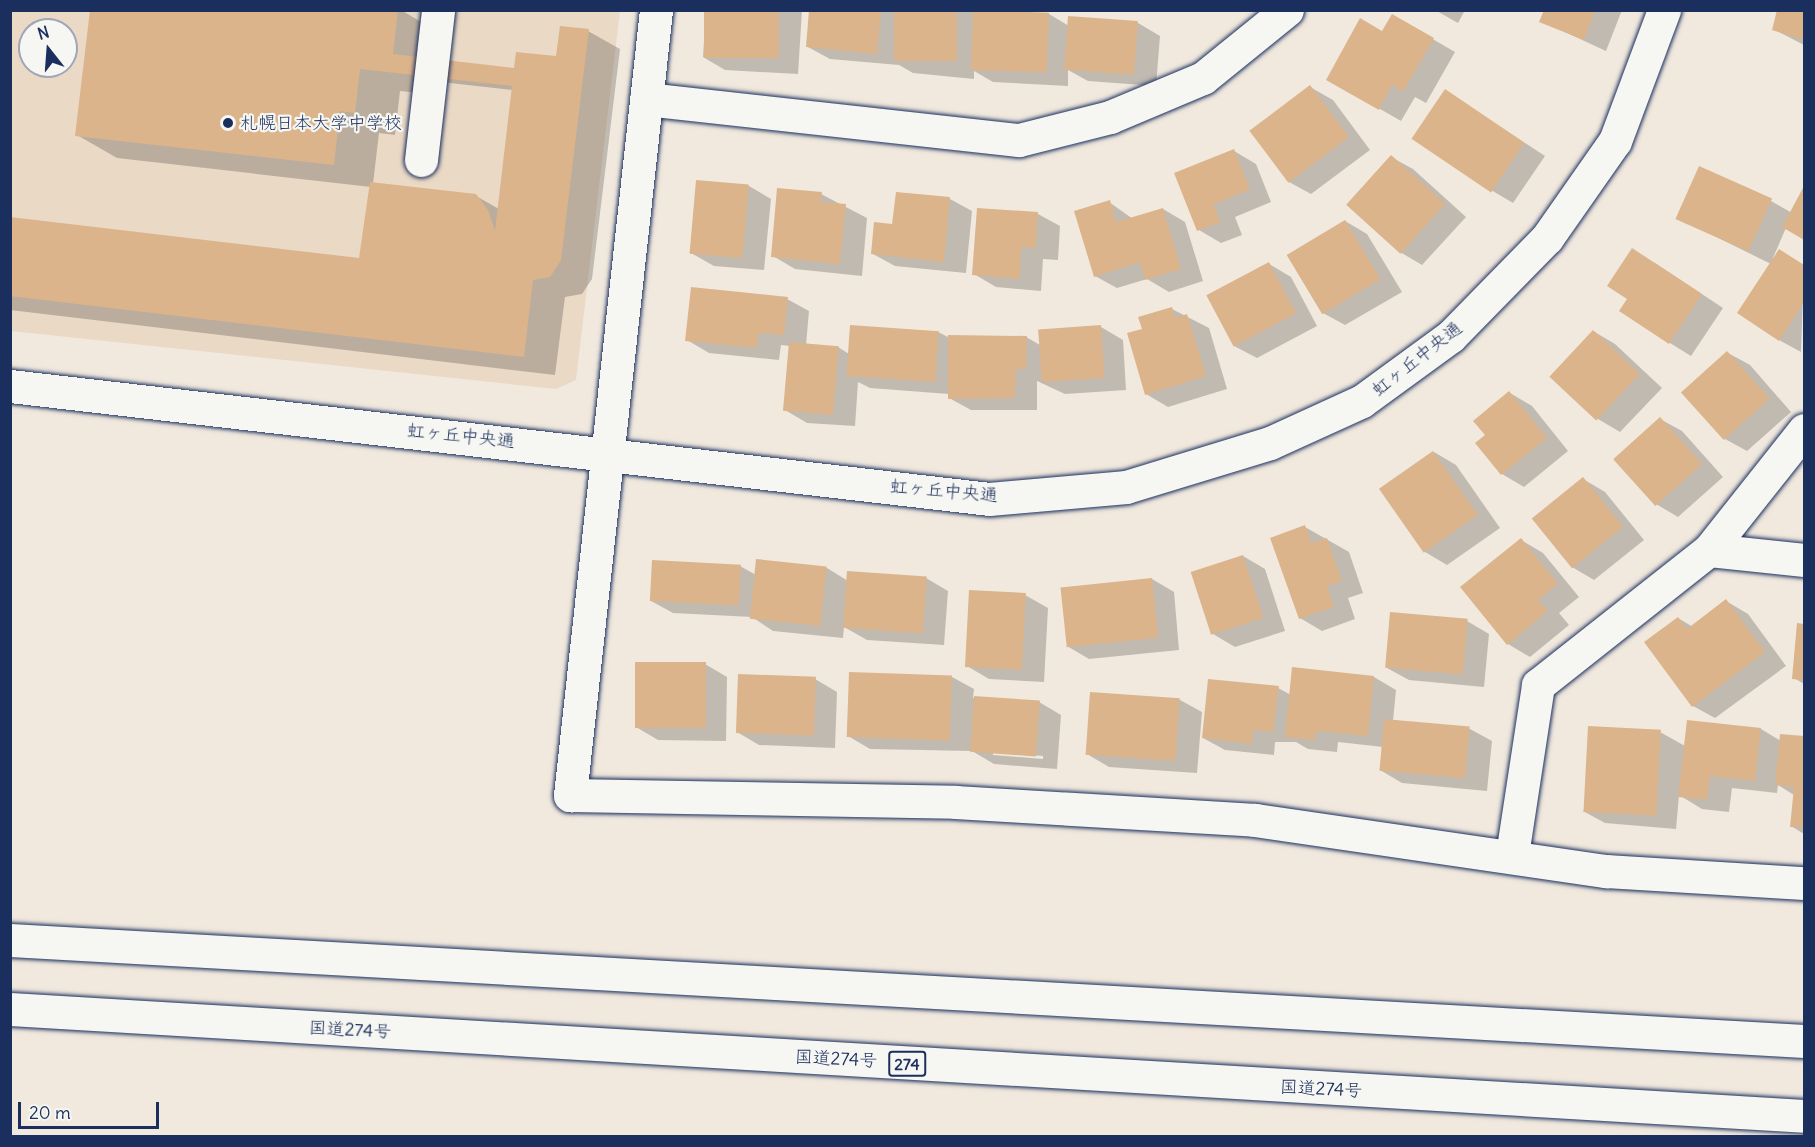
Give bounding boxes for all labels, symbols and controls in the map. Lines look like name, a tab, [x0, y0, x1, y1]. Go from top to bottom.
north arrow	[18, 18, 78, 78]
text: N	[35, 22, 52, 44]
place label: 札幌日本大学中学校	[240, 112, 402, 134]
marker: 札幌日本大学中学校	[221, 116, 235, 130]
street label: 虹ヶ丘中央通	[1368, 317, 1466, 401]
street label: 虹ヶ丘中央通	[406, 420, 516, 452]
street label: 虹ヶ丘中央通	[889, 476, 999, 506]
street label: 国道274号	[308, 1017, 392, 1043]
street label: 国道274号	[794, 1046, 878, 1072]
road number: 274	[888, 1051, 926, 1077]
street label: 国道274号	[1279, 1076, 1363, 1102]
scale bar	[21, 1090, 162, 1128]
text: 20 m	[29, 1101, 71, 1124]

